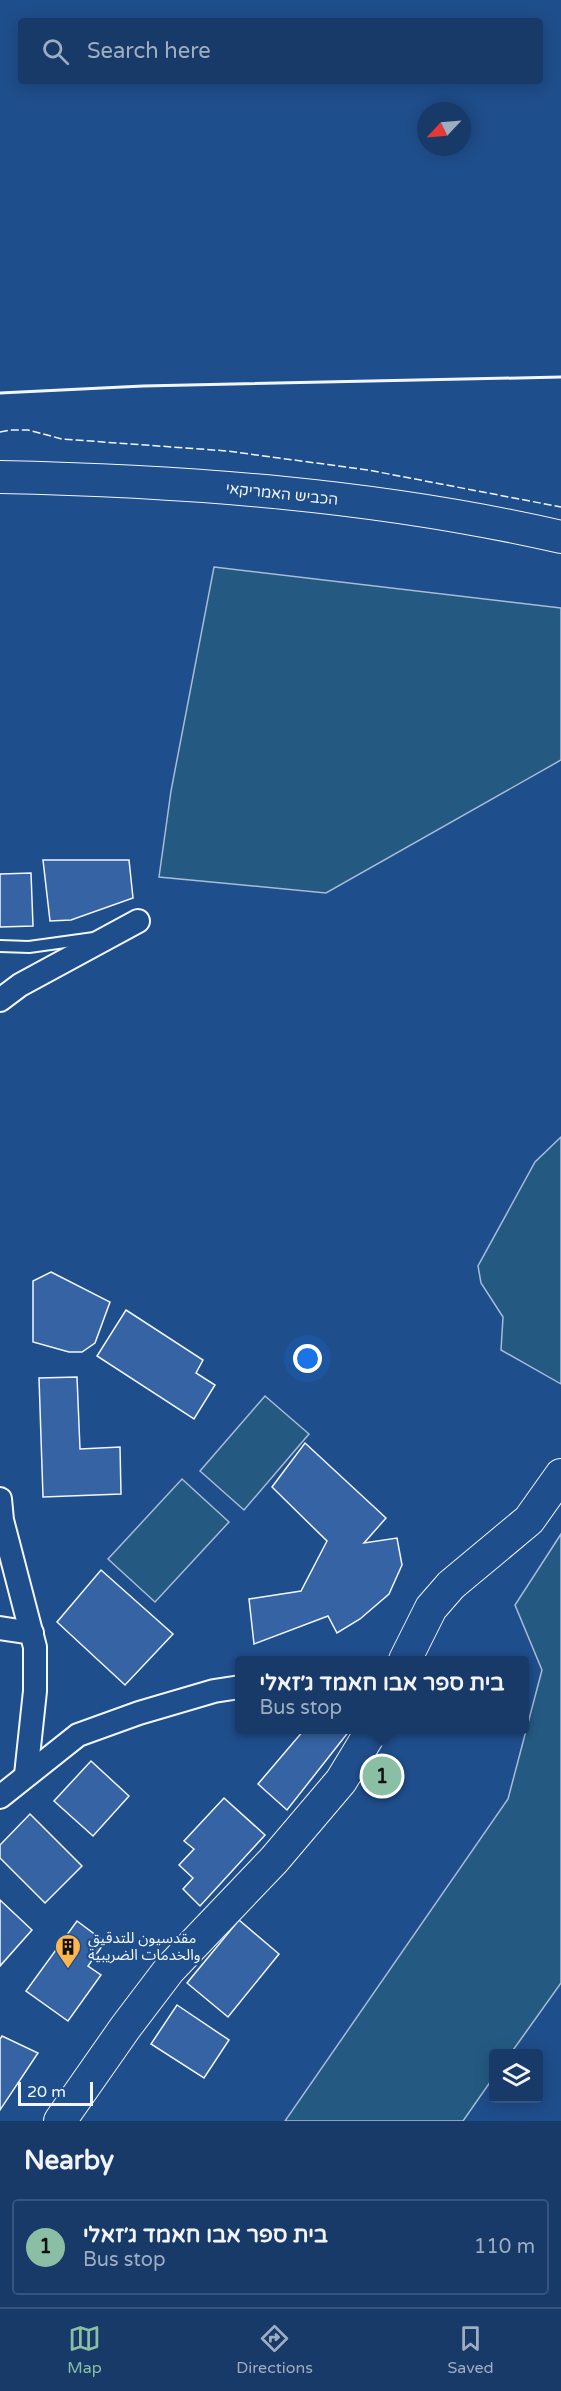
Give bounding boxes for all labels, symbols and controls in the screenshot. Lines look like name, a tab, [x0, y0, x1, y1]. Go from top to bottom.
search box	[18, 18, 543, 84]
icon: search	[39, 35, 72, 68]
text: Search here	[87, 38, 211, 64]
north arrow	[417, 102, 471, 156]
street label: הכביש האמריקאי	[225, 479, 339, 509]
your location	[293, 1344, 322, 1373]
popup	[235, 1656, 529, 1734]
text: בית ספר אבו חאמד ג׳זאלי	[260, 1670, 504, 1696]
text: Bus stop	[260, 1696, 342, 1720]
pin: 1	[362, 1754, 401, 1798]
place label: مقدسيون للتدقيق والخدمات الضريبية	[88, 1929, 200, 1964]
building icon: مقدسيون للتدقيق والخدمات الضريبية	[53, 1932, 83, 1970]
map controls	[489, 2049, 543, 2103]
button: layers	[489, 2049, 543, 2103]
scale bar	[18, 2079, 93, 2106]
text: 20 m	[27, 2082, 66, 2102]
text: Nearby	[24, 2145, 114, 2176]
text: בית ספר אבו חאמד ג׳זאלי	[83, 2222, 328, 2248]
text: 1	[39, 2235, 52, 2259]
text: 110 m	[474, 2235, 535, 2259]
text: Bus stop	[83, 2248, 166, 2272]
tab: Map	[67, 2322, 102, 2378]
tab: Directions	[236, 2322, 313, 2378]
tab: Saved	[447, 2322, 494, 2378]

